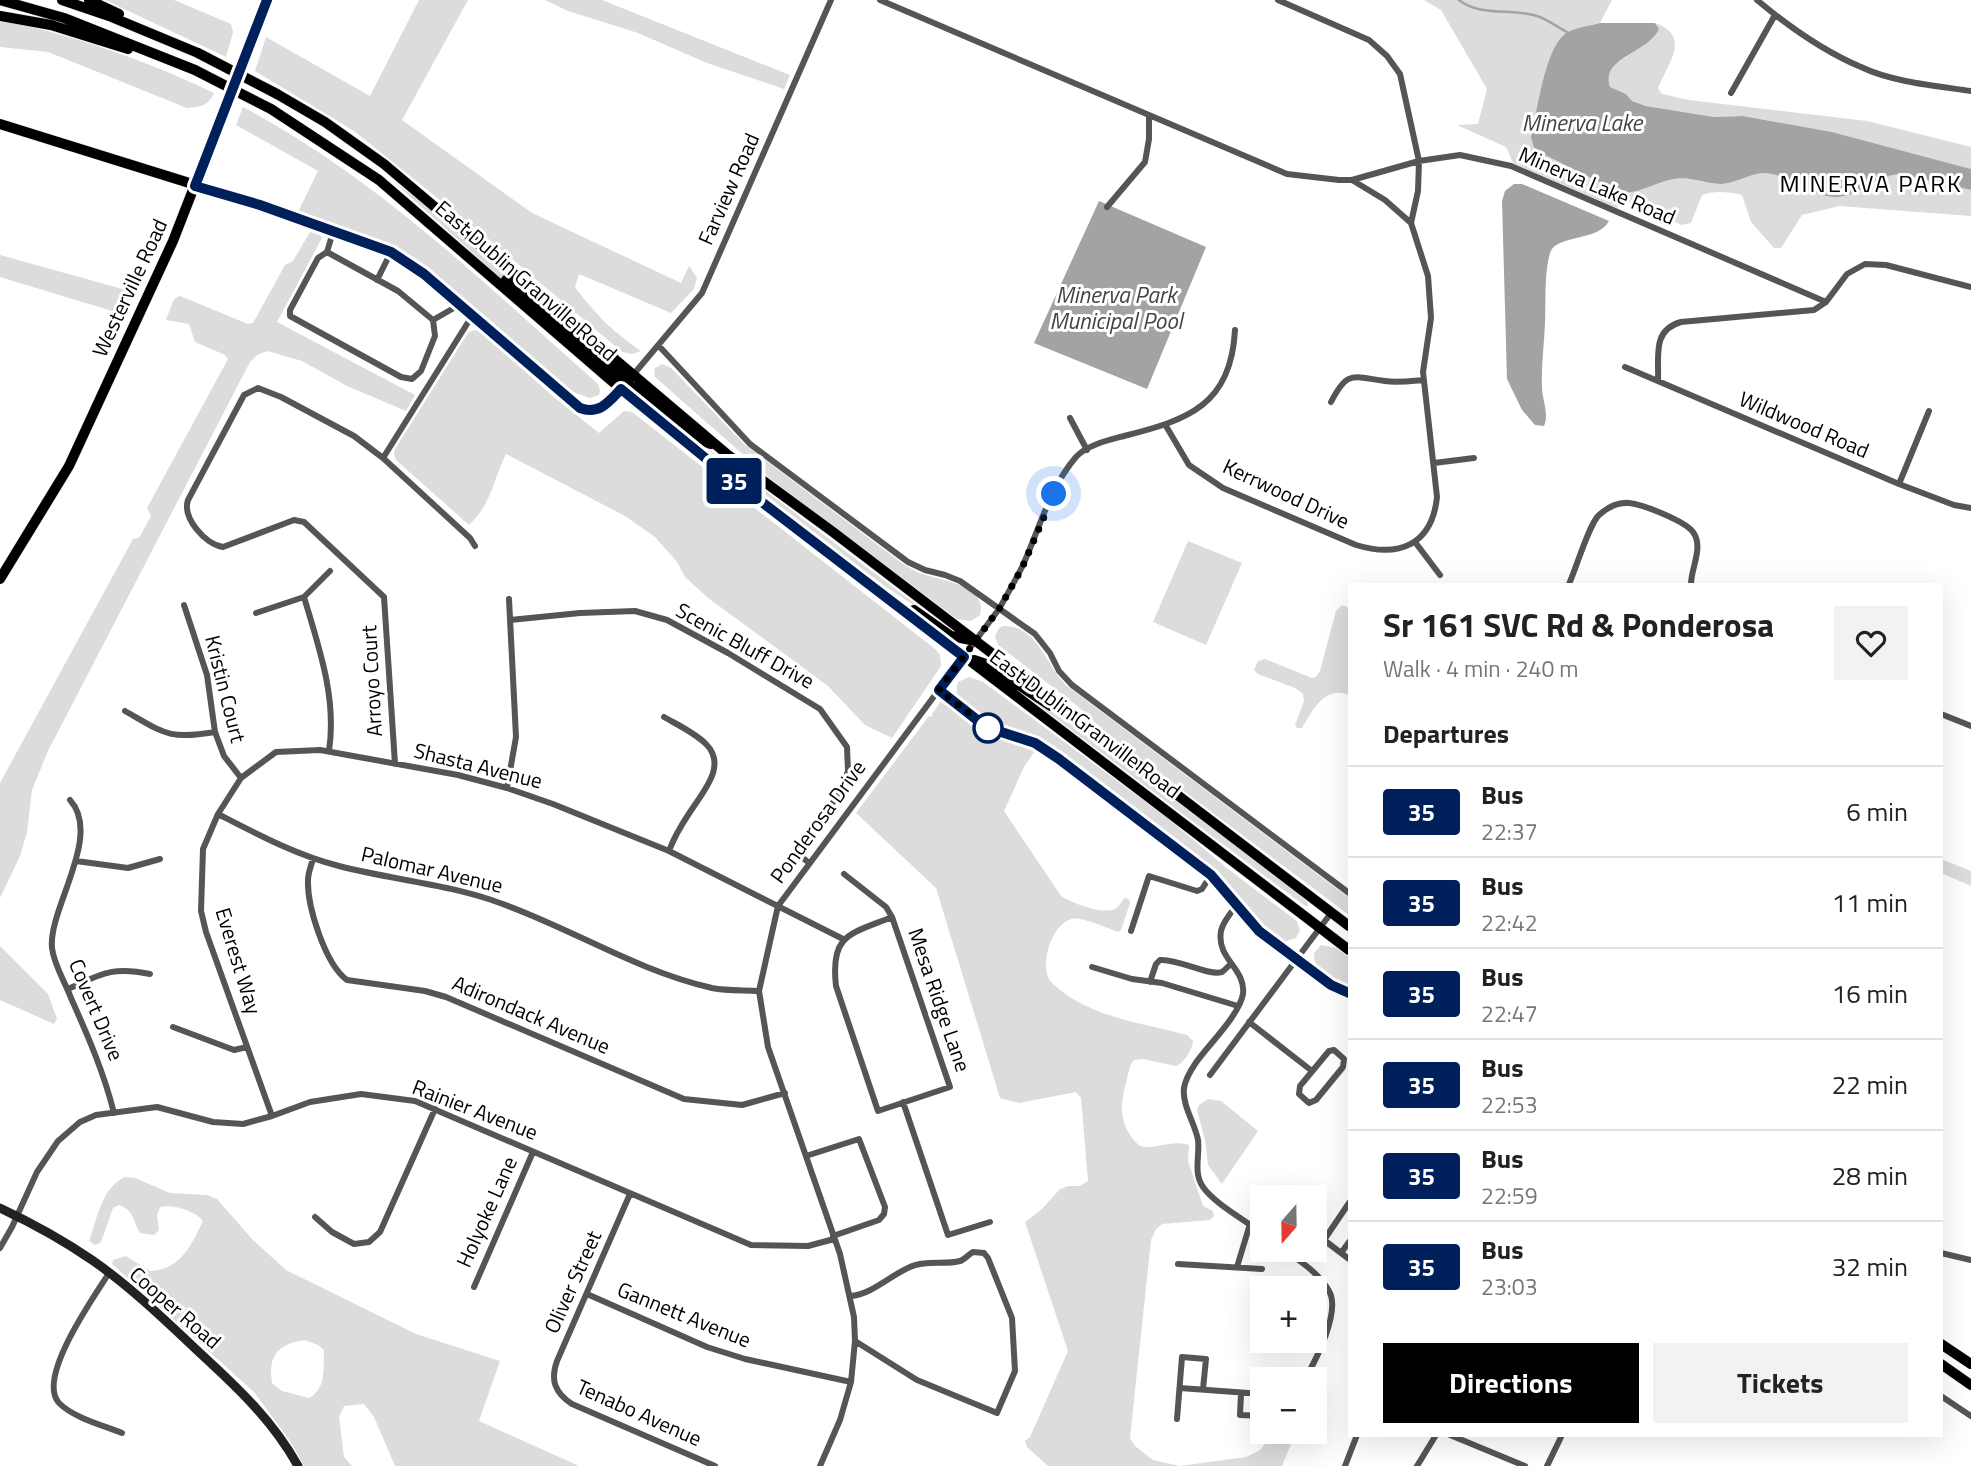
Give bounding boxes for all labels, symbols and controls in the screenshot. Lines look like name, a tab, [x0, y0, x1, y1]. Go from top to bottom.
water label: Minerva Lake	[1522, 105, 1644, 140]
street label: Farview Road	[689, 128, 767, 250]
street label: Minerva Lake Road	[1514, 138, 1681, 233]
district label: MINERVA PARK	[1779, 165, 1963, 201]
street label: East Dublin Granville Road	[429, 192, 625, 368]
street label: Westerville Road	[83, 213, 175, 362]
water label: Minerva Park Municipal Pool	[1050, 277, 1185, 338]
street label: Wildwood Road	[1734, 382, 1874, 466]
street label: Kerrwood Drive	[1218, 450, 1355, 536]
line badge: 35	[702, 458, 766, 504]
text: 35	[721, 463, 747, 499]
your location	[1036, 476, 1071, 511]
street label: Scenic Bluff Drive	[670, 594, 821, 696]
text: Sr 161 SVC Rd & Ponderosa	[1383, 600, 1774, 650]
button: heart	[1834, 606, 1908, 680]
street label: Arroyo Court	[352, 624, 390, 738]
street label: Kristin Court	[197, 632, 255, 746]
street label: East Dublin Granville Road	[983, 641, 1188, 806]
text: Walk · 4 min · 240 m	[1383, 651, 1579, 686]
unlabelled marker	[973, 713, 1003, 743]
text: Departures	[1383, 714, 1509, 753]
street label: Shasta Avenue	[411, 734, 546, 796]
street label: Ponderosa Drive	[762, 753, 873, 890]
text: Bus	[1481, 775, 1523, 814]
text: 6 min	[1846, 792, 1908, 831]
text: 35	[1408, 794, 1435, 830]
text: 22:37	[1481, 814, 1538, 849]
street label: Palomar Avenue	[358, 837, 506, 901]
text: Bus	[1481, 866, 1523, 905]
text: 11 min	[1832, 883, 1908, 922]
text: 35	[1408, 885, 1435, 921]
street label: Everest Way	[208, 903, 270, 1018]
text: 22:42	[1481, 905, 1538, 940]
street label: Mesa Ridge Lane	[900, 923, 980, 1076]
street label: Covert Drive	[61, 954, 133, 1065]
text: Bus	[1481, 957, 1523, 996]
street label: Adirondack Avenue	[448, 966, 615, 1062]
text: 16 min	[1832, 974, 1908, 1013]
text: 35	[1408, 976, 1435, 1012]
text: 22:47	[1481, 996, 1538, 1031]
text: Bus	[1481, 1048, 1523, 1087]
text: 22 min	[1832, 1065, 1908, 1104]
text: 35	[1408, 1067, 1435, 1103]
street label: Rainier Avenue	[408, 1070, 543, 1148]
text: 22:53	[1481, 1087, 1538, 1122]
text: Bus	[1481, 1139, 1523, 1178]
street label: Holyoke Lane	[447, 1151, 525, 1272]
text: 28 min	[1832, 1156, 1908, 1195]
text: 35	[1408, 1158, 1435, 1194]
text: 22:59	[1481, 1178, 1538, 1213]
north arrow	[1250, 1185, 1326, 1262]
map controls	[1250, 1185, 1327, 1444]
street label: Oliver Street	[535, 1224, 609, 1338]
text: Bus	[1481, 1230, 1523, 1269]
text: 32 min	[1832, 1247, 1908, 1286]
text: 35	[1408, 1249, 1435, 1285]
street label: Cooper Road	[123, 1258, 229, 1356]
text: 23:03	[1481, 1269, 1538, 1304]
street label: Gannett Avenue	[613, 1273, 756, 1355]
button: +	[1250, 1276, 1327, 1353]
button: Directions	[1383, 1343, 1639, 1423]
button: Tickets	[1653, 1343, 1908, 1423]
button: −	[1250, 1367, 1327, 1444]
street label: Tenabo Avenue	[572, 1370, 707, 1454]

